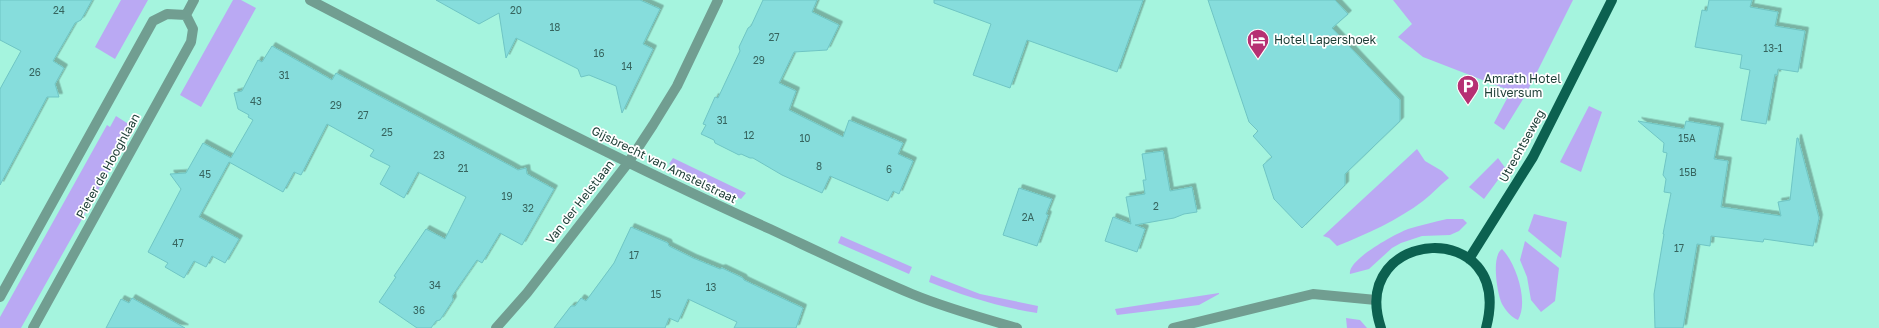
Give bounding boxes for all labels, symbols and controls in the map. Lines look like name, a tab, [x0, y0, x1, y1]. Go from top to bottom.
house number: 24	[53, 4, 65, 16]
house number: 20	[510, 4, 522, 16]
house number: 18	[550, 21, 560, 33]
hotel icon: Hotel Lapershoek	[1245, 27, 1271, 60]
house number: 27	[768, 31, 780, 43]
place label: Hotel Lapershoek	[1274, 32, 1377, 47]
house number: 13-1	[1763, 42, 1783, 54]
house number: 16	[594, 47, 604, 59]
house number: 29	[753, 54, 765, 66]
house number: 14	[622, 60, 632, 72]
house number: 26	[29, 66, 41, 78]
house number: 31	[279, 69, 289, 81]
place label: Amrath Hotel Hilversum	[1484, 71, 1561, 100]
parking icon: Amrath Hotel Hilversum	[1455, 73, 1481, 106]
house number: 43	[250, 95, 262, 107]
house number: 29	[330, 99, 342, 111]
street label: Utrechtseweg	[1495, 107, 1548, 185]
house number: 27	[357, 109, 369, 121]
street label: Pieter de Hooghlaan	[72, 111, 143, 221]
house number: 31	[717, 114, 727, 126]
street label: Gijsbrecht van Amstelstraat	[589, 123, 740, 206]
house number: 25	[381, 126, 393, 138]
house number: 12	[744, 129, 755, 141]
house number: 10	[799, 132, 811, 144]
house number: 15A	[1678, 132, 1696, 144]
house number: 23	[433, 149, 445, 161]
street label: Van der Helstlaan	[542, 157, 617, 247]
house number: 8	[816, 160, 822, 172]
house number: 21	[458, 162, 468, 174]
house number: 6	[886, 163, 892, 175]
house number: 15B	[1679, 166, 1697, 178]
house number: 45	[199, 168, 211, 180]
house number: 19	[502, 190, 512, 202]
house number: 2	[1153, 200, 1159, 212]
house number: 32	[522, 202, 534, 214]
house number: 2A	[1022, 211, 1035, 223]
house number: 47	[172, 237, 184, 249]
house number: 17	[1674, 242, 1684, 254]
house number: 17	[629, 249, 639, 261]
house number: 34	[429, 279, 441, 291]
house number: 13	[706, 281, 716, 293]
house number: 15	[651, 288, 662, 300]
house number: 36	[413, 304, 425, 316]

